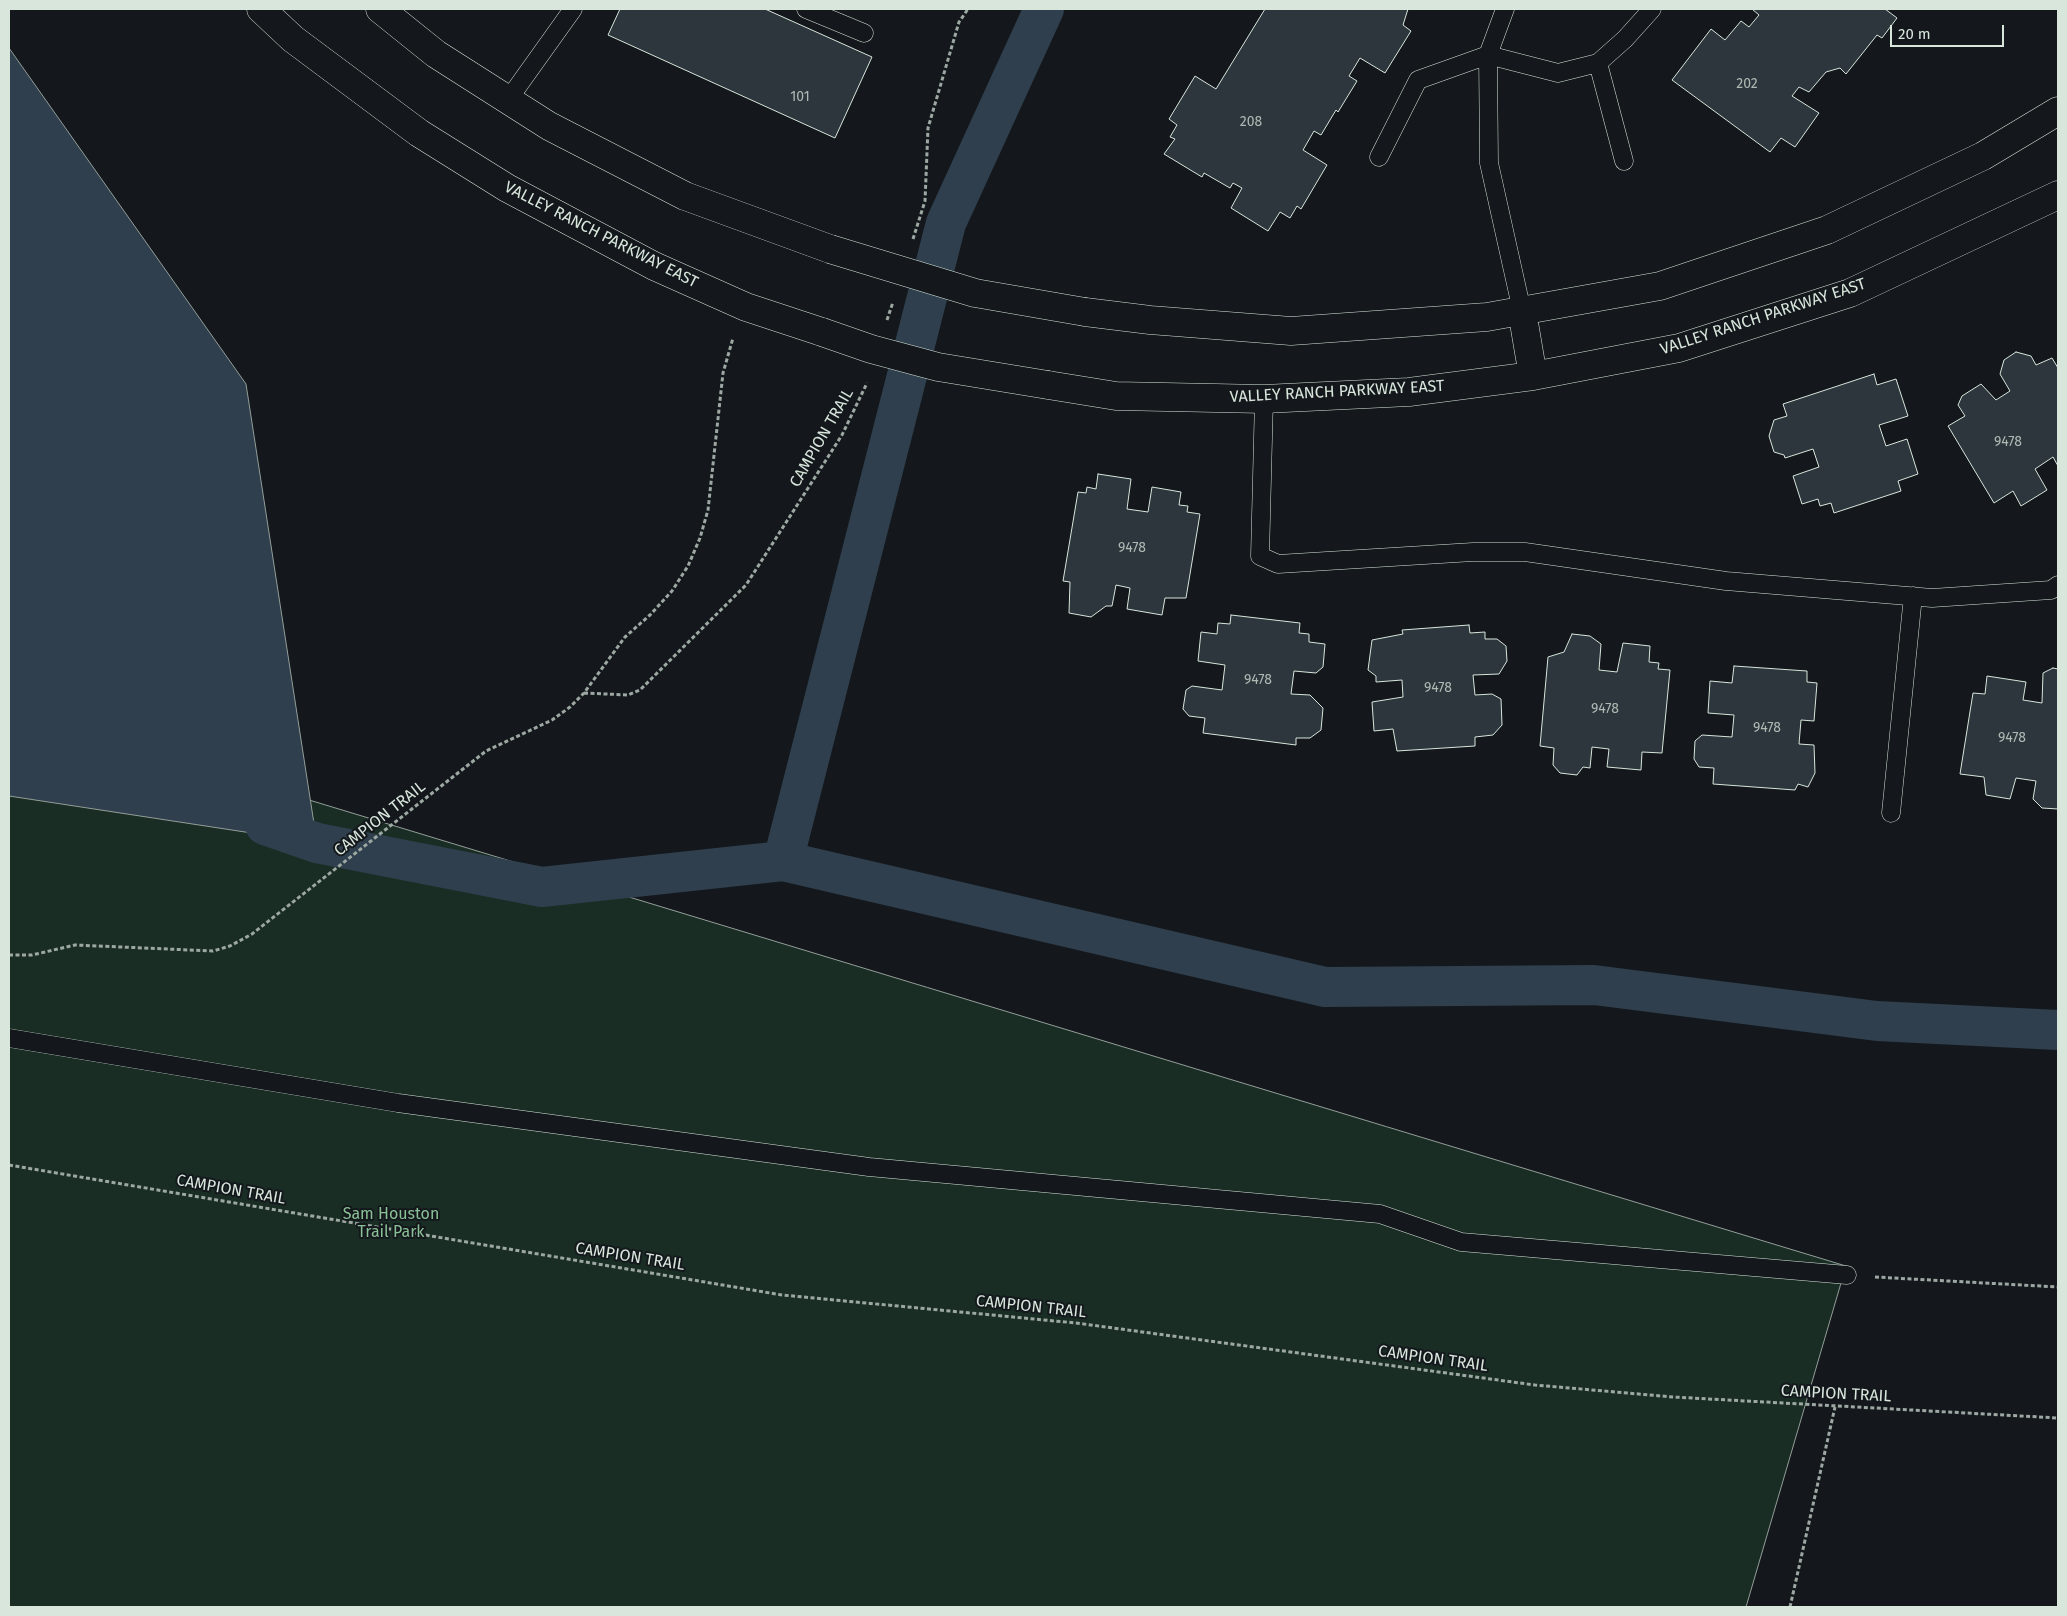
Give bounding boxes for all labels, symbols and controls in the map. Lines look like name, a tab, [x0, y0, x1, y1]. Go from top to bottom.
scale bar	[1892, 15, 2006, 47]
text: 20 m	[1898, 25, 1931, 43]
house number: 202	[1736, 76, 1758, 92]
house number: 101	[790, 89, 810, 105]
house number: 208	[1240, 114, 1262, 130]
street label: VALLEY RANCH PARKWAY EAST	[501, 178, 701, 292]
street label: VALLEY RANCH PARKWAY EAST	[1658, 275, 1868, 359]
street label: VALLEY RANCH PARKWAY EAST	[1229, 377, 1445, 407]
street label: CAMPION TRAIL	[786, 385, 858, 491]
house number: 9478	[1994, 434, 2022, 450]
house number: 9478	[1118, 540, 1146, 556]
house number: 9478	[1244, 672, 1272, 688]
house number: 9478	[1424, 680, 1452, 696]
house number: 9478	[1591, 701, 1619, 717]
house number: 9478	[1753, 720, 1781, 736]
house number: 9478	[1998, 730, 2026, 746]
street label: CAMPION TRAIL	[330, 777, 430, 861]
street label: CAMPION TRAIL	[175, 1171, 287, 1209]
park label: Sam Houston Trail Park	[343, 1205, 439, 1243]
street label: CAMPION TRAIL	[574, 1239, 686, 1275]
street label: CAMPION TRAIL	[975, 1292, 1087, 1322]
street label: CAMPION TRAIL	[1377, 1342, 1489, 1376]
street label: CAMPION TRAIL	[1780, 1382, 1892, 1406]

